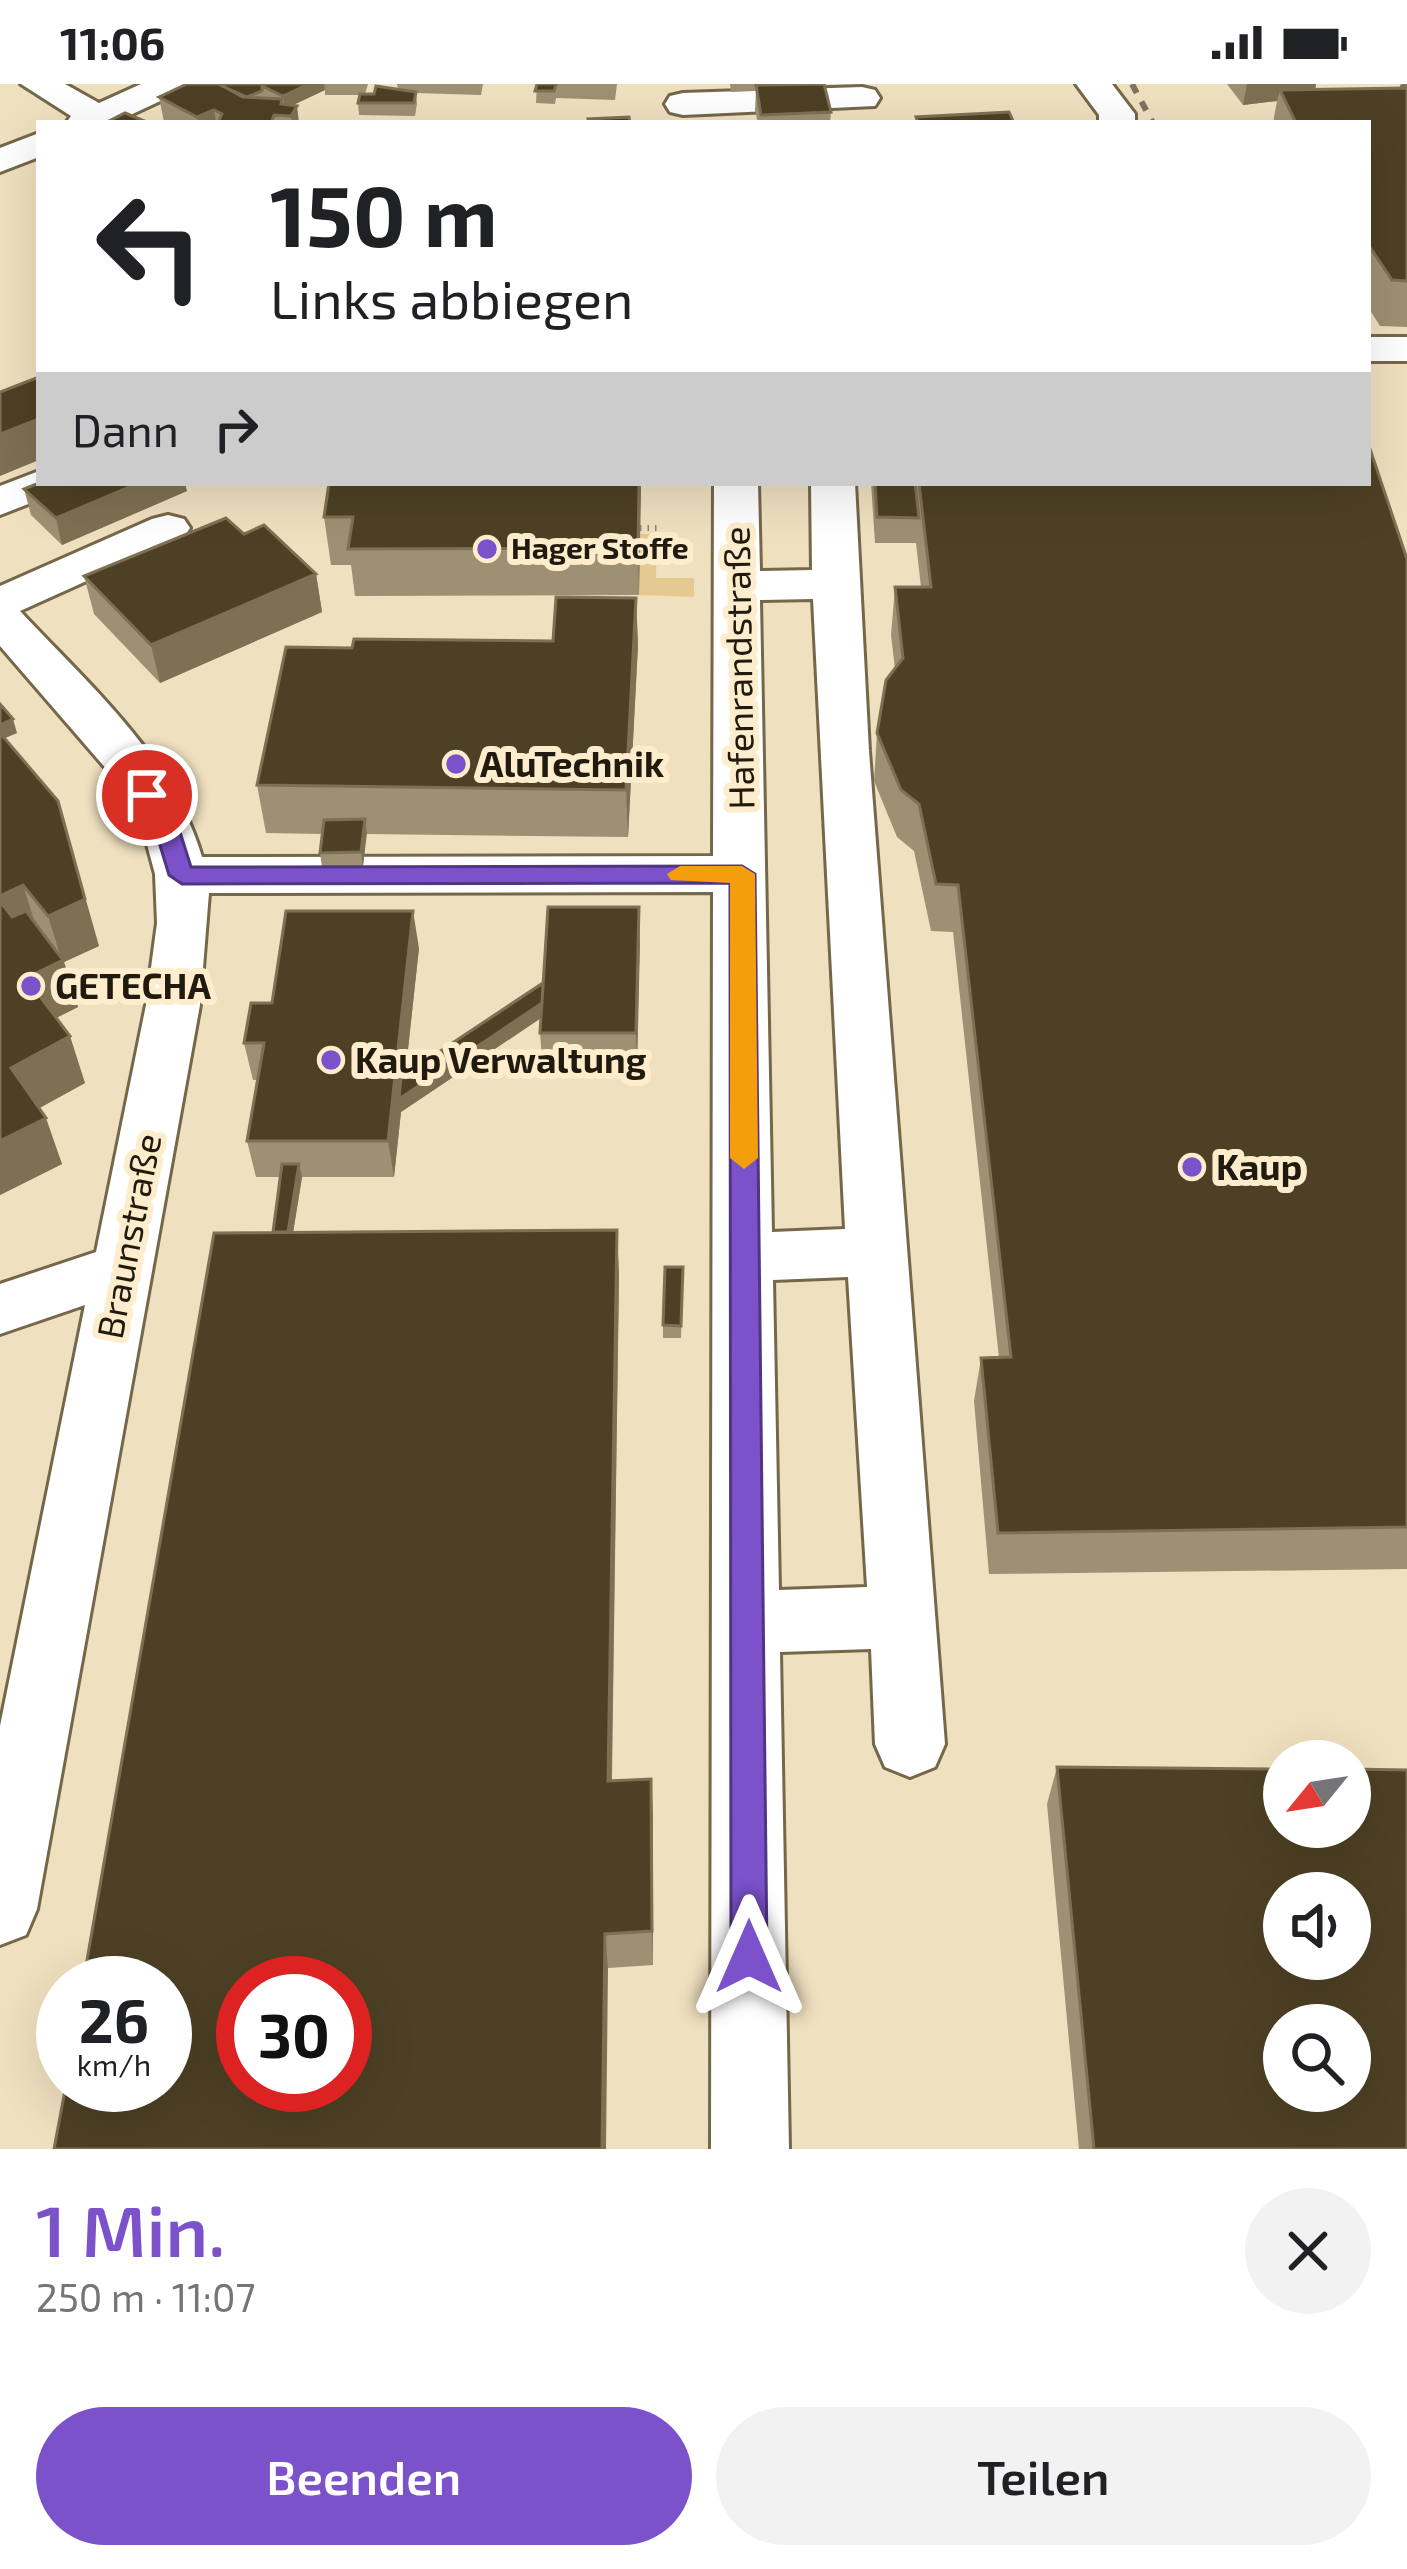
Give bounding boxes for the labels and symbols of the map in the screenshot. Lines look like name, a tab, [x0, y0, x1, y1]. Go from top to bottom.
street label: Hafenrandstraße	[714, 526, 761, 810]
place label: Hager Stoffe	[511, 529, 689, 565]
marker: Hager Stoffe	[474, 536, 500, 562]
place label: AluTechnik	[480, 741, 664, 784]
pin	[96, 744, 198, 846]
marker: AluTechnik	[443, 751, 469, 777]
place label: GETECHA	[55, 963, 211, 1006]
marker: GETECHA	[18, 973, 44, 999]
place label: Kaup Verwaltung	[355, 1037, 647, 1080]
marker: Kaup Verwaltung	[318, 1047, 344, 1073]
street label: Braunstraße	[87, 1130, 168, 1342]
place label: Kaup	[1216, 1144, 1302, 1187]
marker: Kaup	[1179, 1154, 1205, 1180]
north arrow	[1263, 1740, 1371, 1848]
position arrow	[686, 1894, 812, 2020]
speed limit sign: 30	[216, 1956, 372, 2112]

